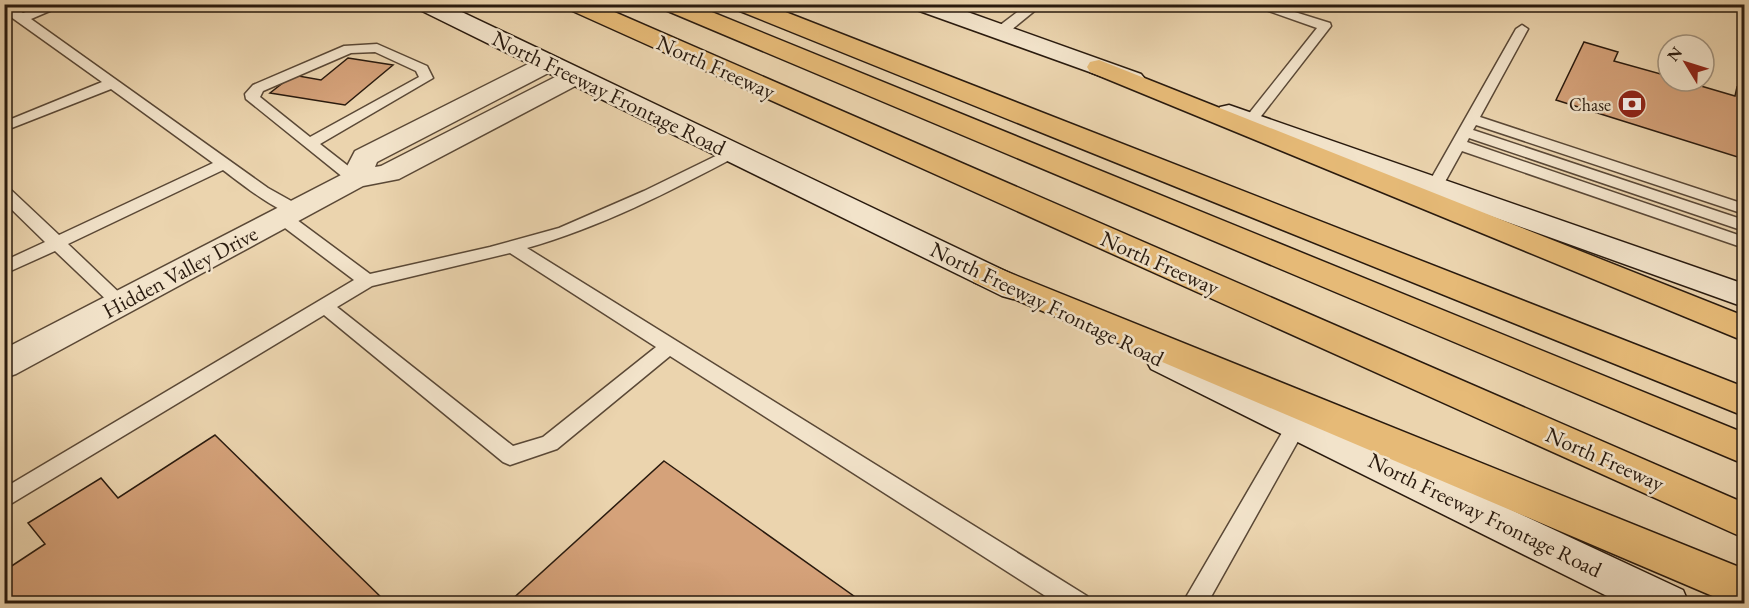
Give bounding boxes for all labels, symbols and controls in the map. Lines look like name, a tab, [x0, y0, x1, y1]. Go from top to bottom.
street label: North Freeway Frontage Road	[487, 24, 731, 163]
street label: North Freeway	[652, 28, 780, 106]
north arrow	[1656, 33, 1716, 93]
text: N	[1662, 42, 1687, 66]
bank icon: Chase	[1616, 88, 1648, 120]
place label: Chase	[1569, 93, 1611, 116]
street label: Hidden Valley Drive	[97, 219, 263, 325]
street label: North Freeway	[1096, 224, 1224, 302]
street label: North Freeway Frontage Road	[925, 235, 1169, 374]
street label: North Freeway	[1541, 420, 1669, 498]
street label: North Freeway Frontage Road	[1363, 446, 1607, 585]

